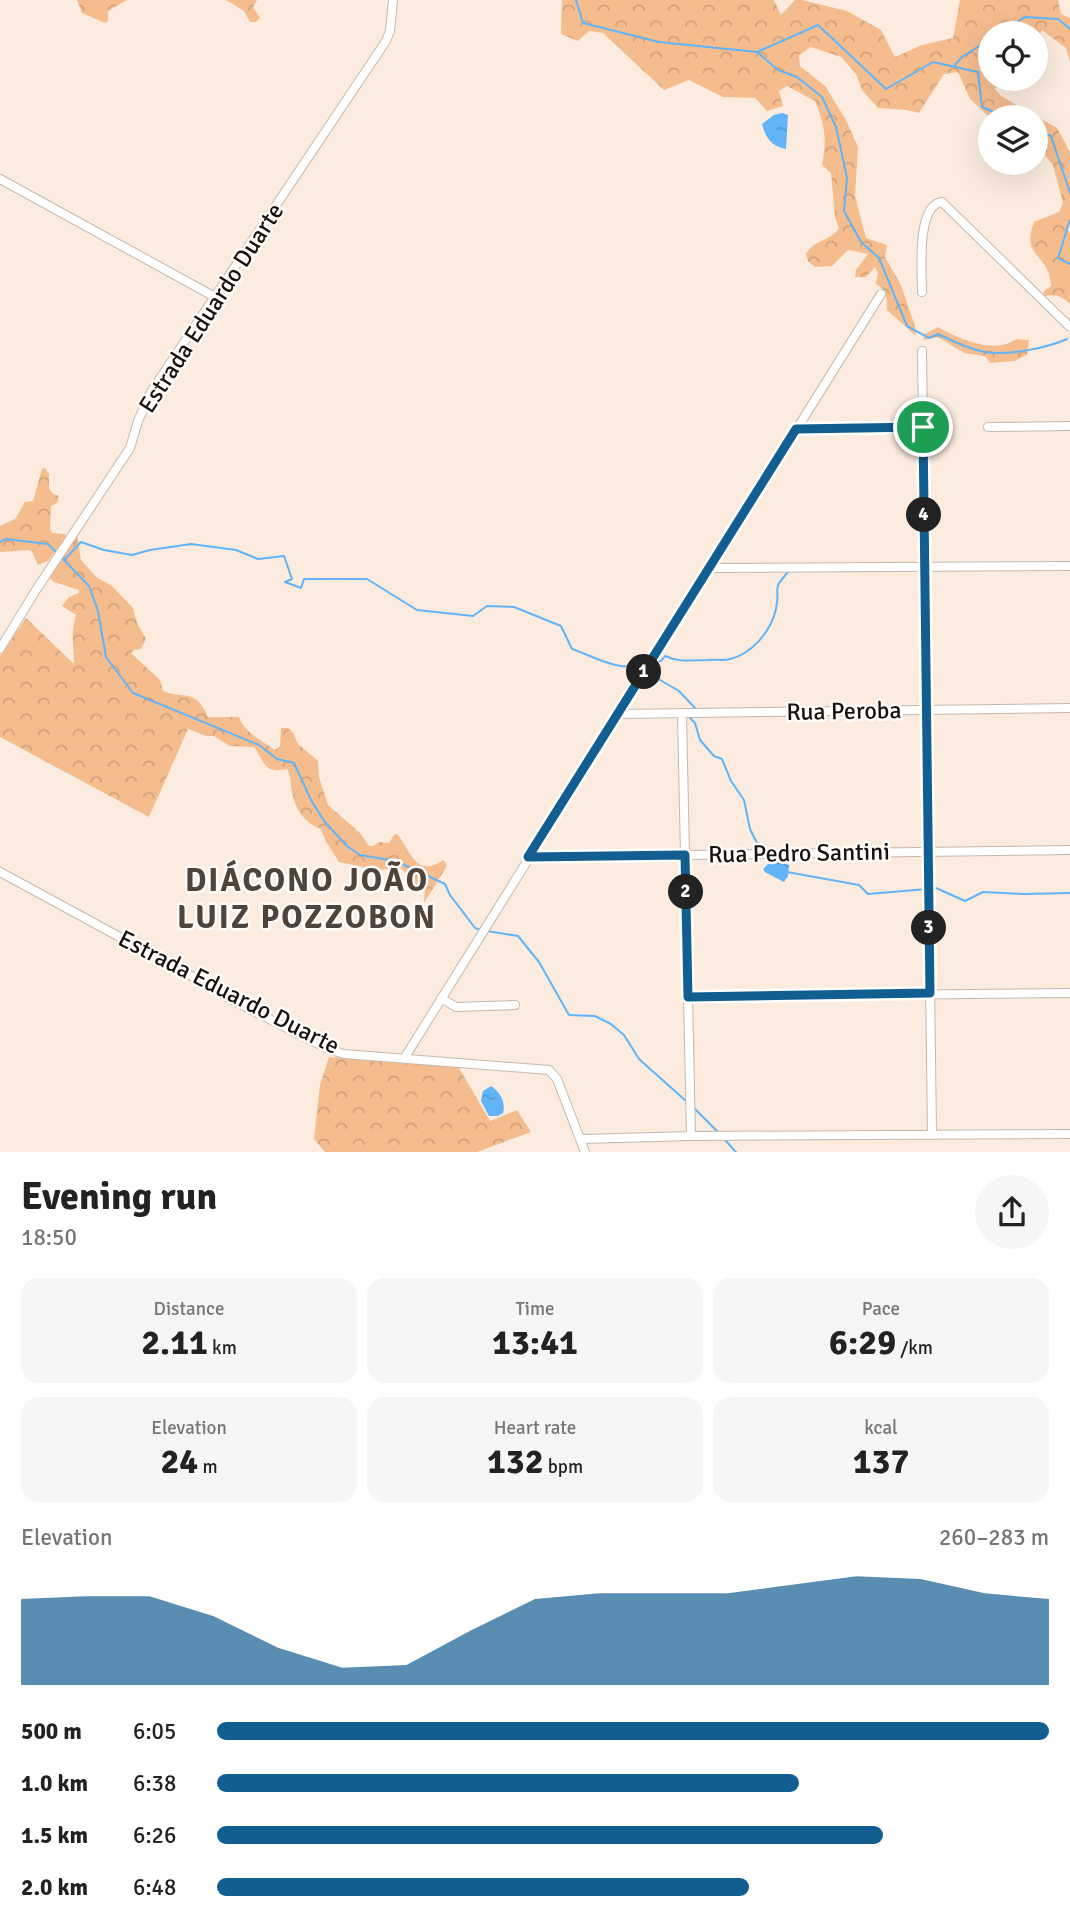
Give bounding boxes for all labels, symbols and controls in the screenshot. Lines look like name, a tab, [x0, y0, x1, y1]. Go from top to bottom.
map controls	[978, 21, 1048, 175]
button: locate	[978, 21, 1048, 91]
button: layers	[978, 105, 1048, 175]
street label: Estrada Eduardo Duarte	[132, 197, 290, 419]
pin	[893, 397, 953, 457]
icon: arrive	[904, 408, 942, 446]
pin: 4	[906, 498, 942, 532]
text: 4	[918, 502, 929, 526]
pin: 1	[626, 654, 662, 690]
text: 1	[638, 659, 649, 683]
street label: Rua Peroba	[786, 695, 902, 727]
street label: Rua Pedro Santini	[708, 836, 890, 870]
district label: DIÁCONO JOÃO LUIZ POZZOBON	[177, 859, 437, 937]
pin: 2	[668, 874, 704, 910]
text: 2	[680, 879, 691, 903]
pin: 3	[912, 911, 946, 946]
text: 3	[923, 915, 934, 939]
street label: Estrada Eduardo Duarte	[113, 923, 345, 1061]
text: Evening run	[21, 1173, 217, 1220]
button: share	[975, 1175, 1049, 1249]
text: 18:50	[21, 1223, 77, 1252]
text: Distance	[154, 1297, 224, 1321]
text: Time	[515, 1297, 555, 1321]
text: Pace	[862, 1297, 900, 1321]
text: 2.11	[141, 1321, 208, 1364]
text: 13:41	[492, 1321, 578, 1364]
text: 6:29	[829, 1321, 896, 1364]
text: km	[208, 1336, 237, 1360]
text: /km	[896, 1336, 933, 1360]
text: Elevation	[151, 1416, 227, 1440]
text: Heart rate	[494, 1416, 576, 1440]
text: kcal	[864, 1416, 898, 1440]
text: 24	[160, 1440, 198, 1483]
text: 132	[487, 1440, 544, 1483]
text: 137	[853, 1440, 909, 1483]
text: m	[198, 1455, 218, 1479]
text: bpm	[544, 1455, 583, 1479]
text: Elevation	[21, 1523, 113, 1552]
text: 260–283 m	[939, 1523, 1049, 1552]
text: 500 m	[21, 1717, 82, 1746]
text: 6:05	[133, 1717, 176, 1746]
text: 1.0 km	[21, 1769, 88, 1798]
text: 6:38	[133, 1769, 176, 1798]
text: 1.5 km	[21, 1821, 88, 1850]
text: 6:26	[133, 1821, 176, 1850]
text: 2.0 km	[21, 1873, 88, 1902]
text: 6:48	[133, 1873, 176, 1902]

